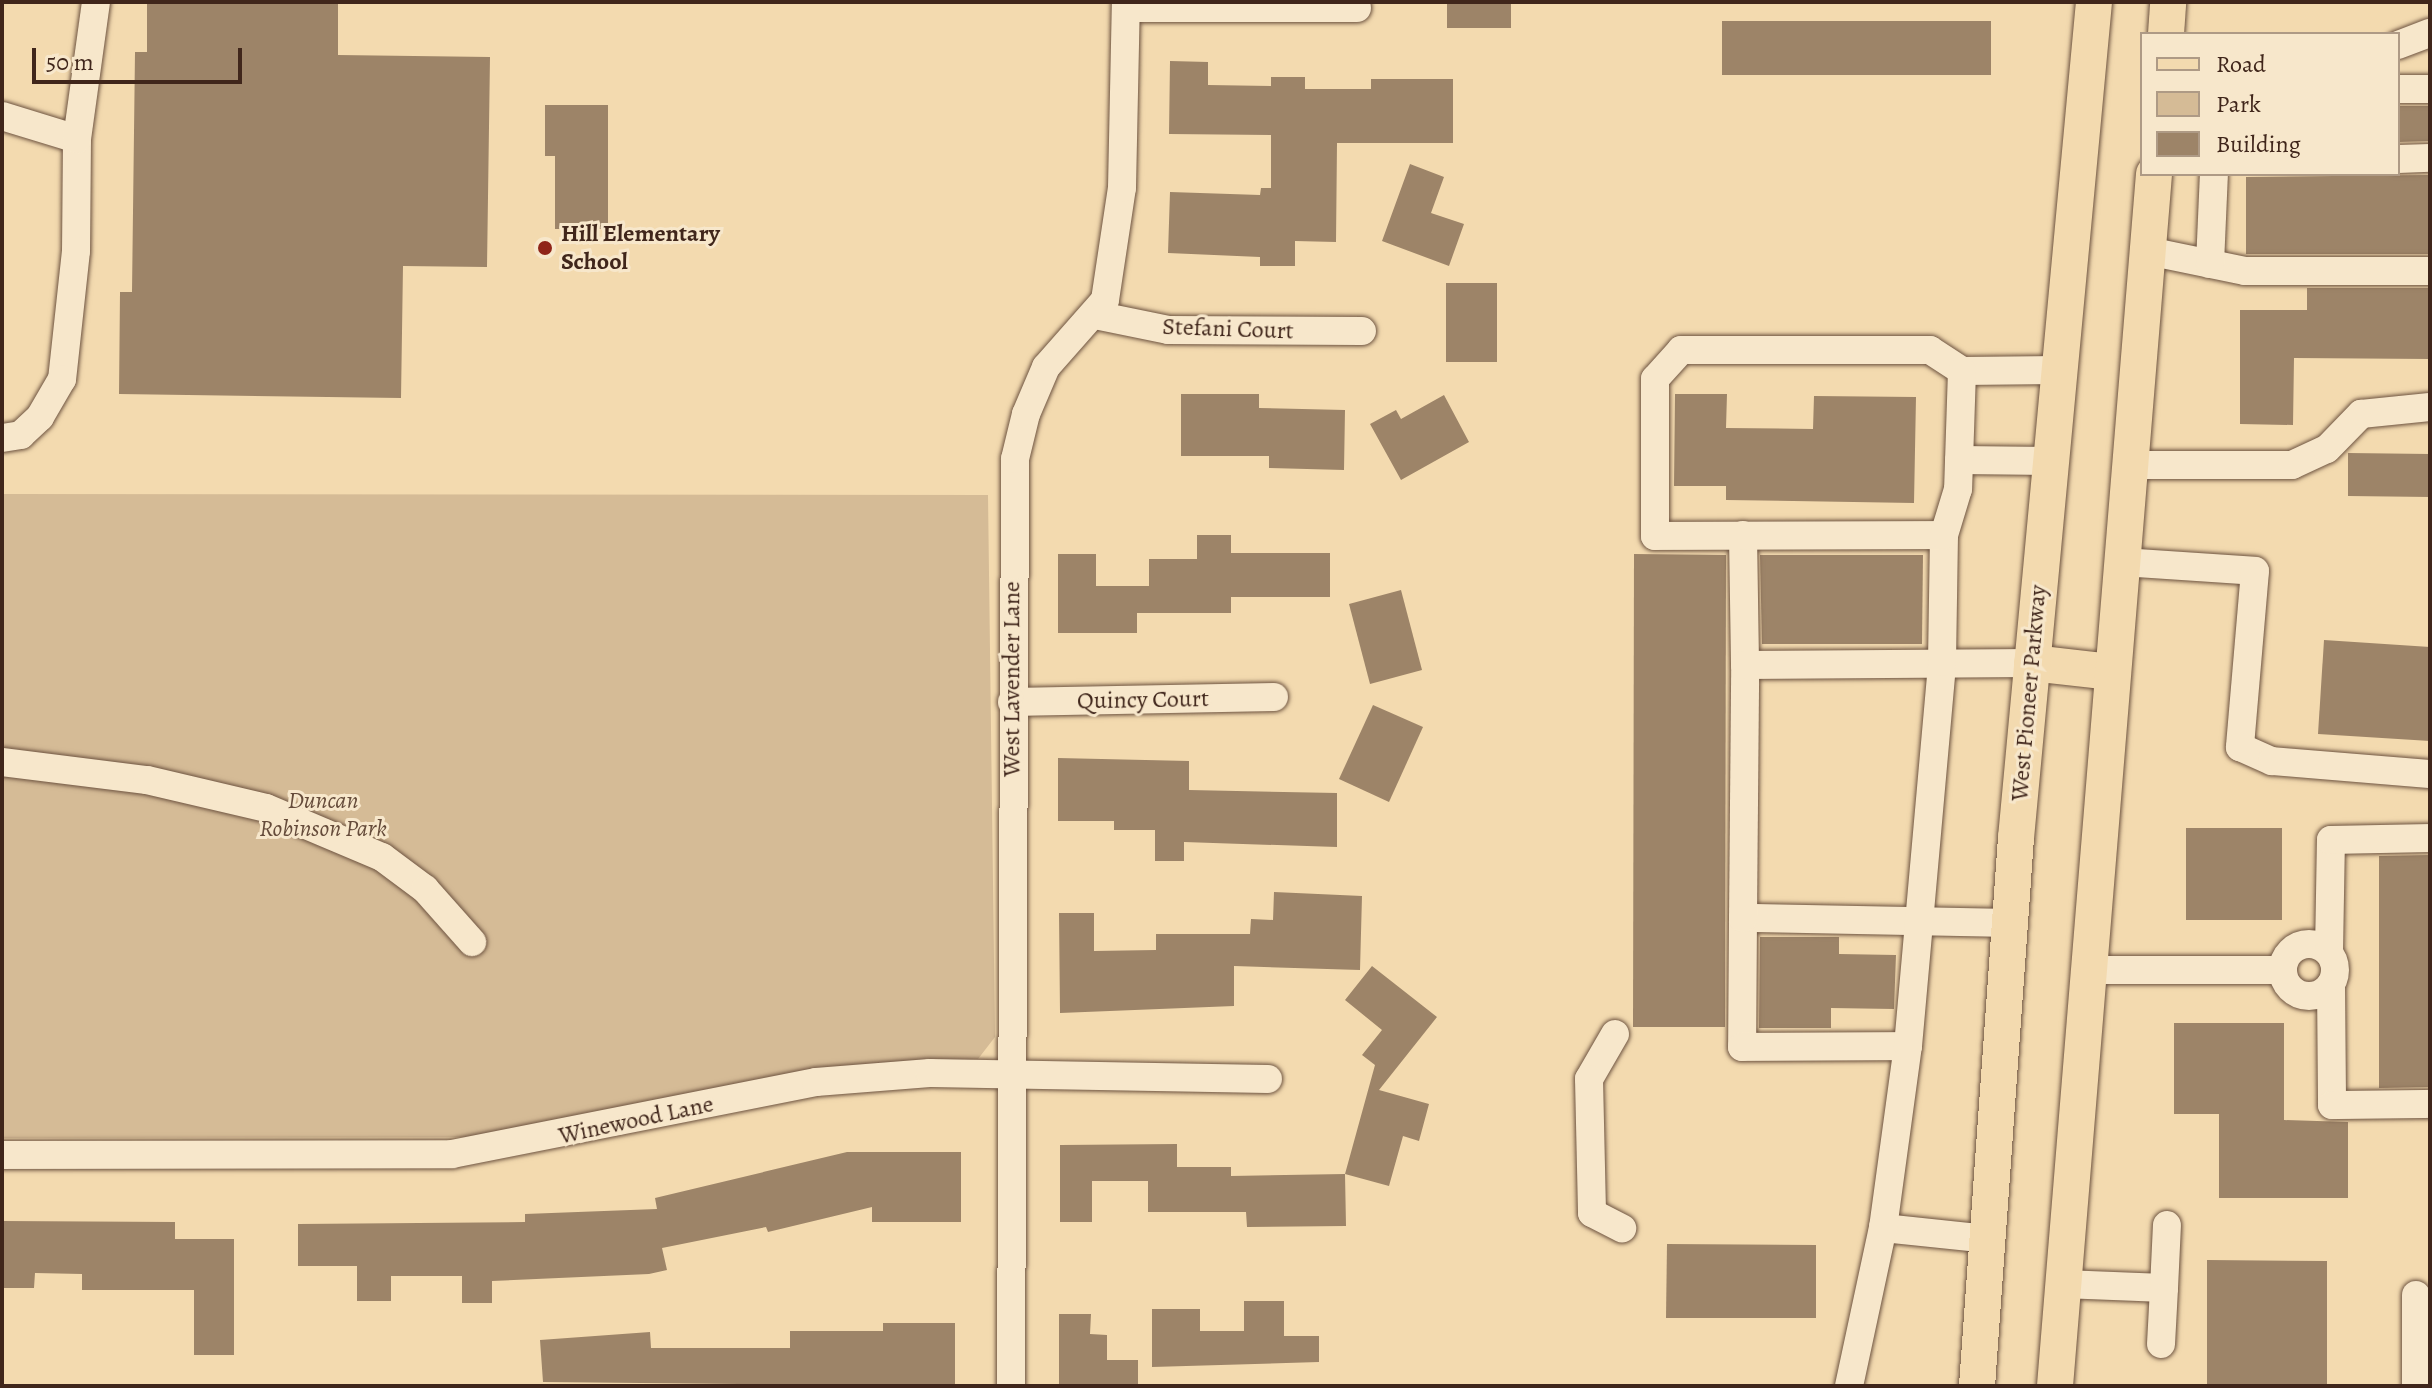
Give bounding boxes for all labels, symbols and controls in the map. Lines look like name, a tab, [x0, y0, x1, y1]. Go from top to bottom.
scale bar	[36, 32, 246, 82]
legend	[2140, 32, 2400, 176]
text: 50 m	[46, 46, 94, 78]
text: Road	[2216, 48, 2266, 80]
text: Park	[2216, 88, 2261, 120]
text: Building	[2216, 128, 2301, 160]
place label: Hill Elementary School	[561, 220, 720, 276]
marker: Hill Elementary School	[536, 239, 554, 257]
street label: Stefani Court	[1162, 312, 1294, 346]
street label: West Lavender Lane	[998, 581, 1026, 777]
street label: West Pioneer Parkway	[2005, 584, 2053, 802]
street label: Quincy Court	[1077, 684, 1209, 716]
park label: Duncan Robinson Park	[259, 787, 387, 843]
street label: Winewood Lane	[556, 1090, 716, 1150]

